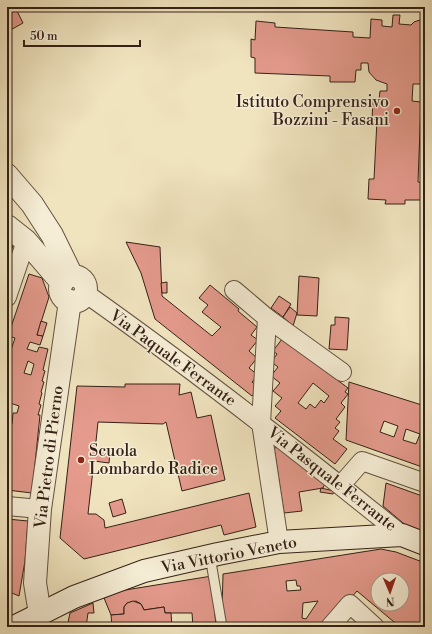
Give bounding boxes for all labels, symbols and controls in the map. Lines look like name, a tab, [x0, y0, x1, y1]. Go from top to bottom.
scale bar	[24, 22, 140, 48]
text: 50 m	[30, 29, 58, 44]
place label: Istituto Comprensivo Bozzini - Fasani	[236, 92, 389, 130]
marker: Istituto Comprensivo Bozzini - Fasani	[392, 106, 402, 116]
street label: Via Paquale Ferrante	[105, 305, 240, 411]
street label: Via Pietro di Pierno	[30, 384, 68, 531]
street label: Via Pasquale Ferrante	[263, 422, 401, 536]
place label: Scuola Lombardo Radice	[89, 441, 218, 479]
marker: Scuola Lombardo Radice	[76, 455, 86, 465]
street label: Via Vittorio Veneto	[158, 532, 299, 578]
north arrow	[370, 572, 410, 612]
text: N	[385, 594, 395, 608]

